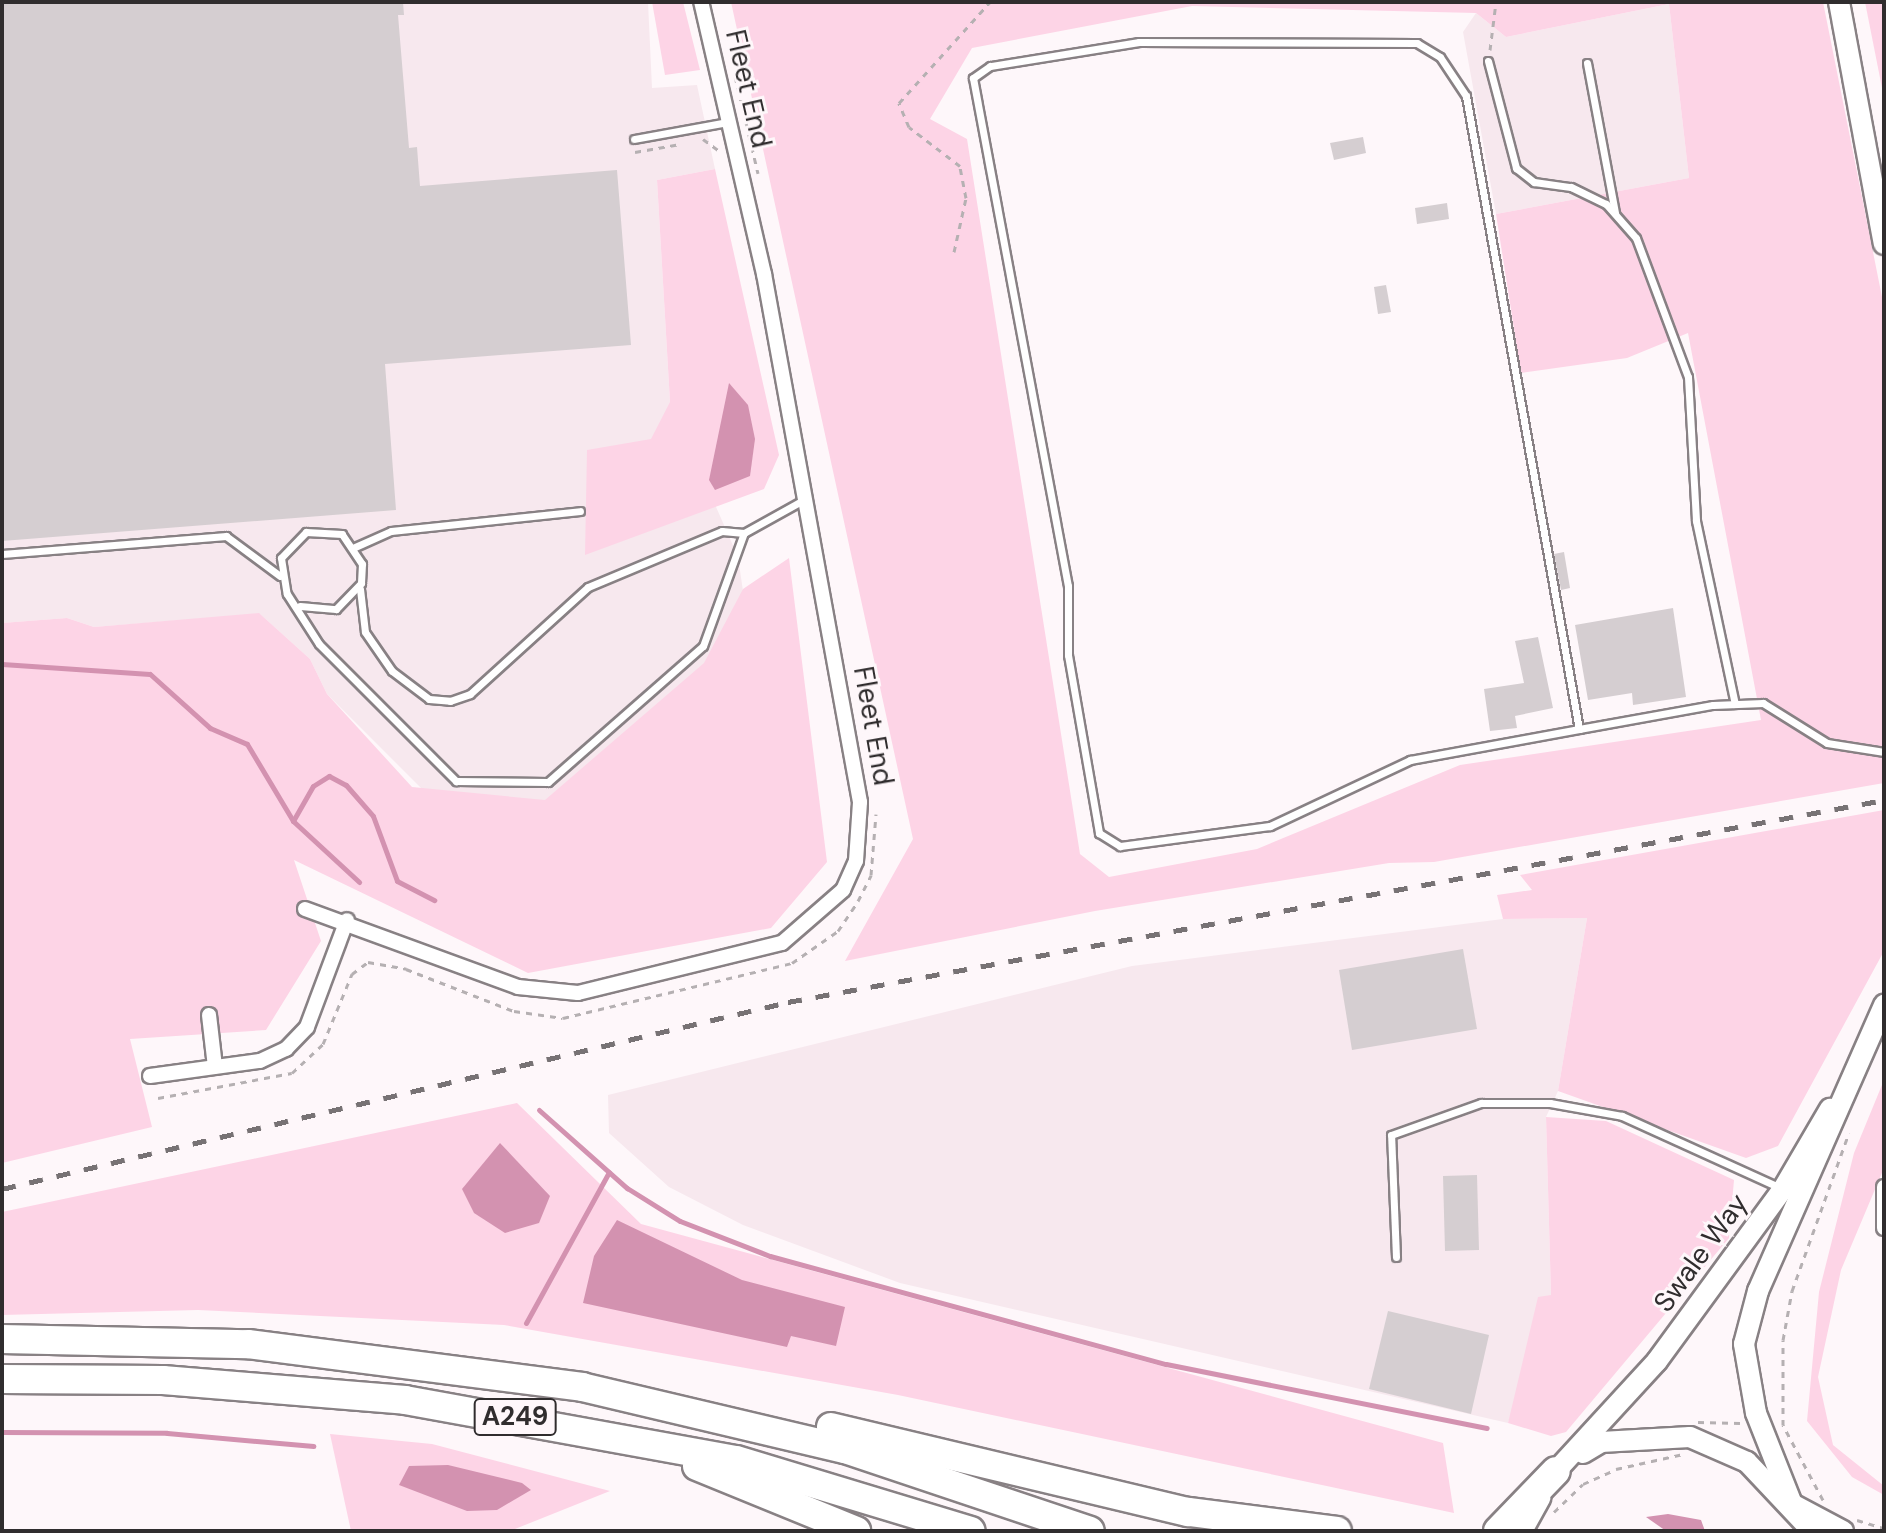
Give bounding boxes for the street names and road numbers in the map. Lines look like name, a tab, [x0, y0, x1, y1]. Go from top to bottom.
street label: Fleet End	[718, 27, 778, 151]
street label: Fleet End	[846, 664, 900, 788]
street label: Swale Way	[1647, 1187, 1755, 1319]
road number: A249	[473, 1395, 557, 1439]

